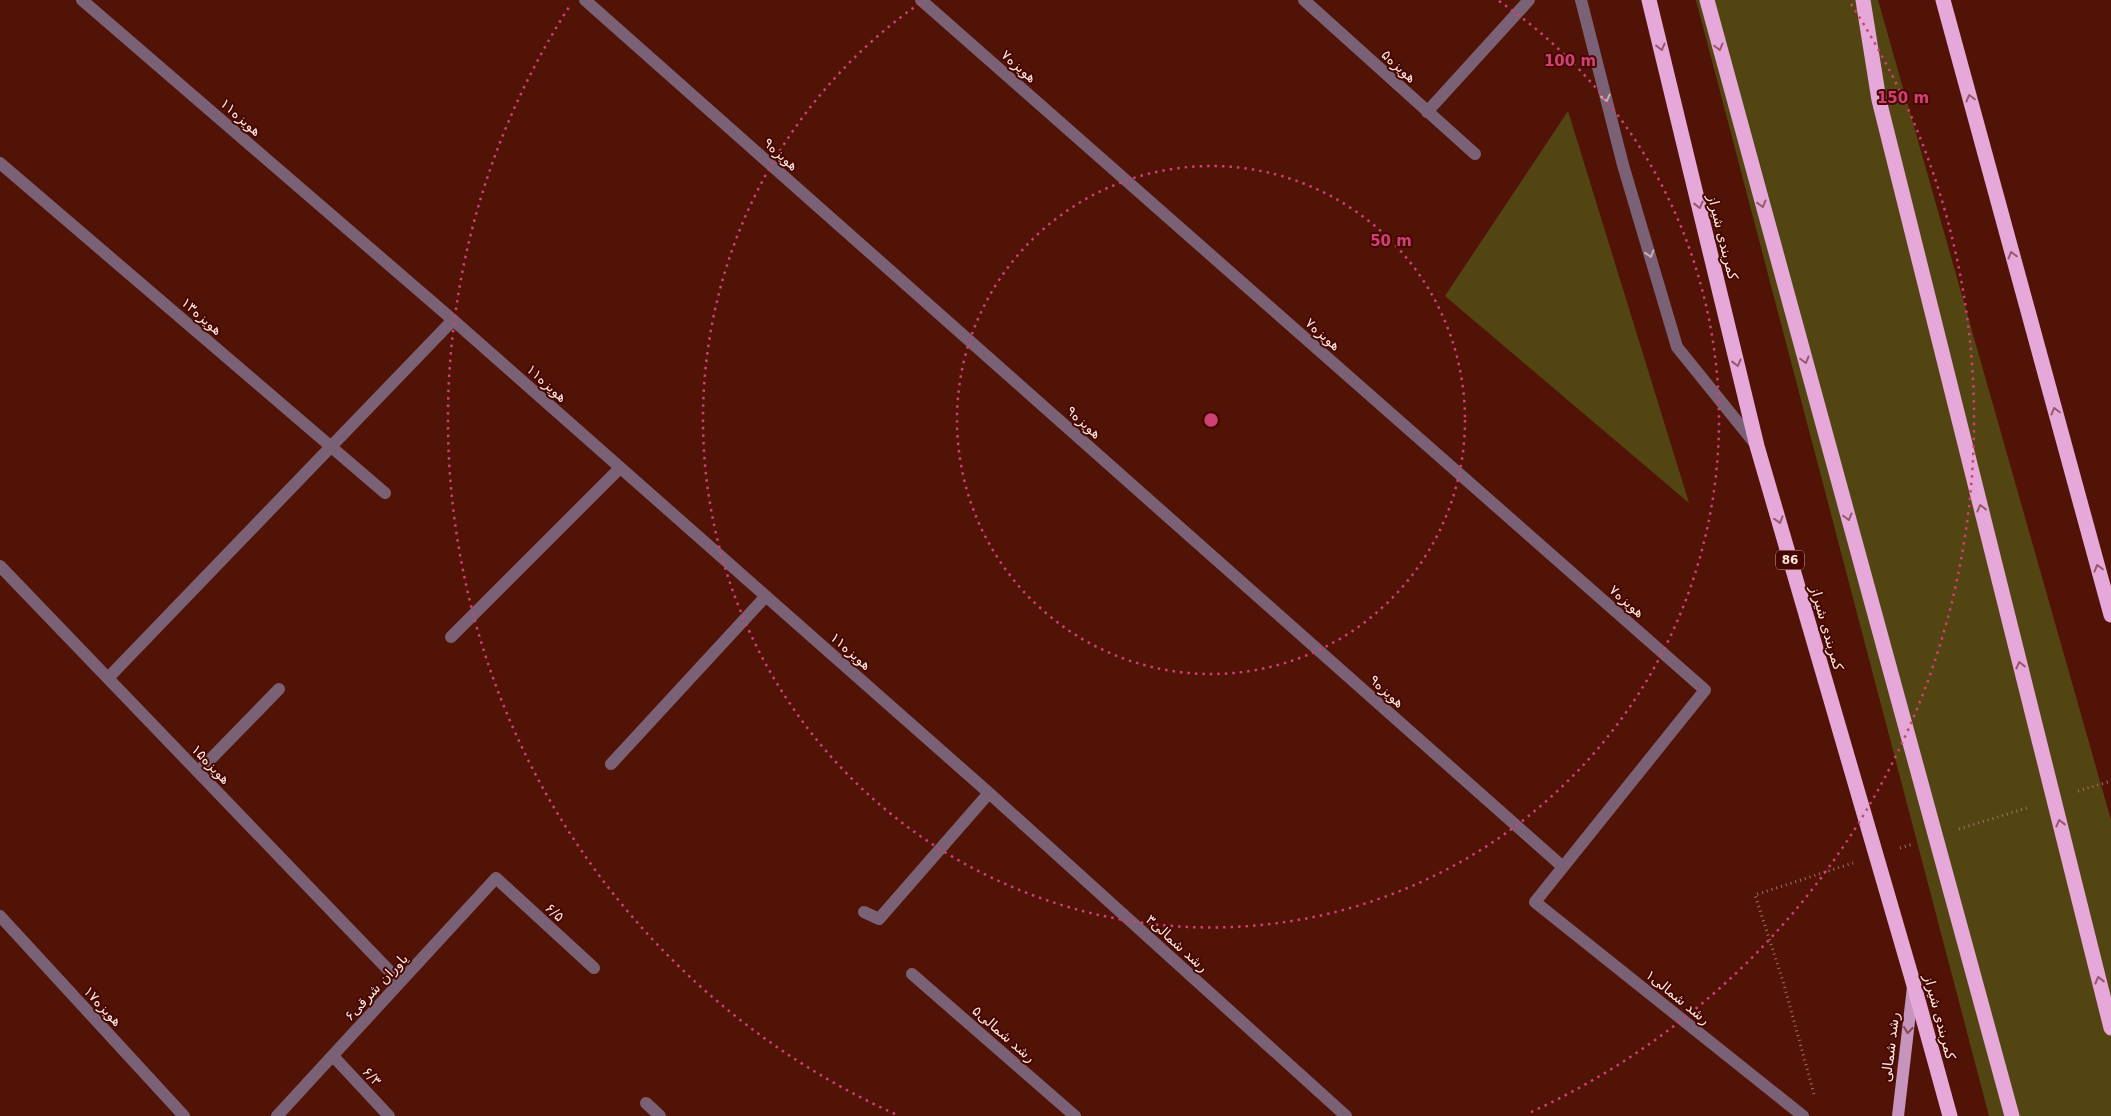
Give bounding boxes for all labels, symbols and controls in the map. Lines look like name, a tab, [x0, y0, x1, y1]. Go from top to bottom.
one-way arrow	[1714, 42, 1724, 51]
one-way arrow	[1655, 43, 1666, 52]
street label: هویزه۷	[998, 46, 1040, 86]
street label: هویزه۵	[1378, 46, 1420, 86]
text: 100 m	[1544, 52, 1596, 70]
text: 150 m	[1877, 89, 1929, 107]
one-way arrow	[1600, 94, 1611, 103]
one-way arrow	[1965, 94, 1975, 103]
street label: هویزه۱۱	[217, 95, 265, 140]
street label: هویزه۹	[760, 134, 802, 174]
street label: کمربندی شیراز	[1703, 192, 1741, 282]
one-way arrow	[1757, 199, 1767, 207]
one-way arrow	[1693, 201, 1704, 210]
text: 50 m	[1370, 232, 1412, 250]
one-way arrow	[1644, 250, 1654, 258]
one-way arrow	[2008, 251, 2018, 259]
street label: هویزه۱۳	[178, 294, 226, 339]
street label: هویزه۷	[1302, 314, 1344, 354]
one-way arrow	[1800, 356, 1810, 364]
one-way arrow	[1731, 359, 1742, 368]
street label: هویزه۱۱	[523, 361, 570, 406]
street label: هویزه۹	[1063, 402, 1105, 442]
one-way arrow	[2051, 408, 2061, 416]
centre of rings	[1202, 411, 1220, 429]
one-way arrow	[1976, 503, 1987, 512]
one-way arrow	[1843, 513, 1853, 521]
one-way arrow	[1773, 516, 1783, 524]
road number: 86	[1776, 550, 1804, 570]
one-way arrow	[2093, 564, 2104, 573]
street label: هویزه۷	[1606, 581, 1648, 621]
street label: کمربندی شیراز	[1806, 583, 1847, 673]
street label: هویزه۱۱	[827, 629, 875, 674]
one-way arrow	[2015, 661, 2026, 670]
street label: هویزه۹	[1366, 671, 1408, 711]
street label: هویزه۱۵	[188, 741, 234, 788]
one-way arrow	[2055, 818, 2066, 827]
street label: ۶/۵	[542, 899, 568, 925]
street label: رشد شمالی۳	[1142, 911, 1211, 976]
street label: یاوران شرقی۶	[341, 950, 412, 1024]
street label: رشد شمالی۱	[1642, 966, 1713, 1028]
street label: کمربندی شیراز	[1920, 972, 1959, 1062]
one-way arrow	[2094, 976, 2105, 985]
street label: هویزه۱۷	[80, 983, 125, 1030]
street label: رشد شمالی۵	[969, 1002, 1039, 1066]
street label: رشد شمالی	[1878, 1011, 1903, 1083]
one-way arrow	[1903, 1026, 1914, 1034]
street label: ۶/۳	[359, 1063, 385, 1089]

